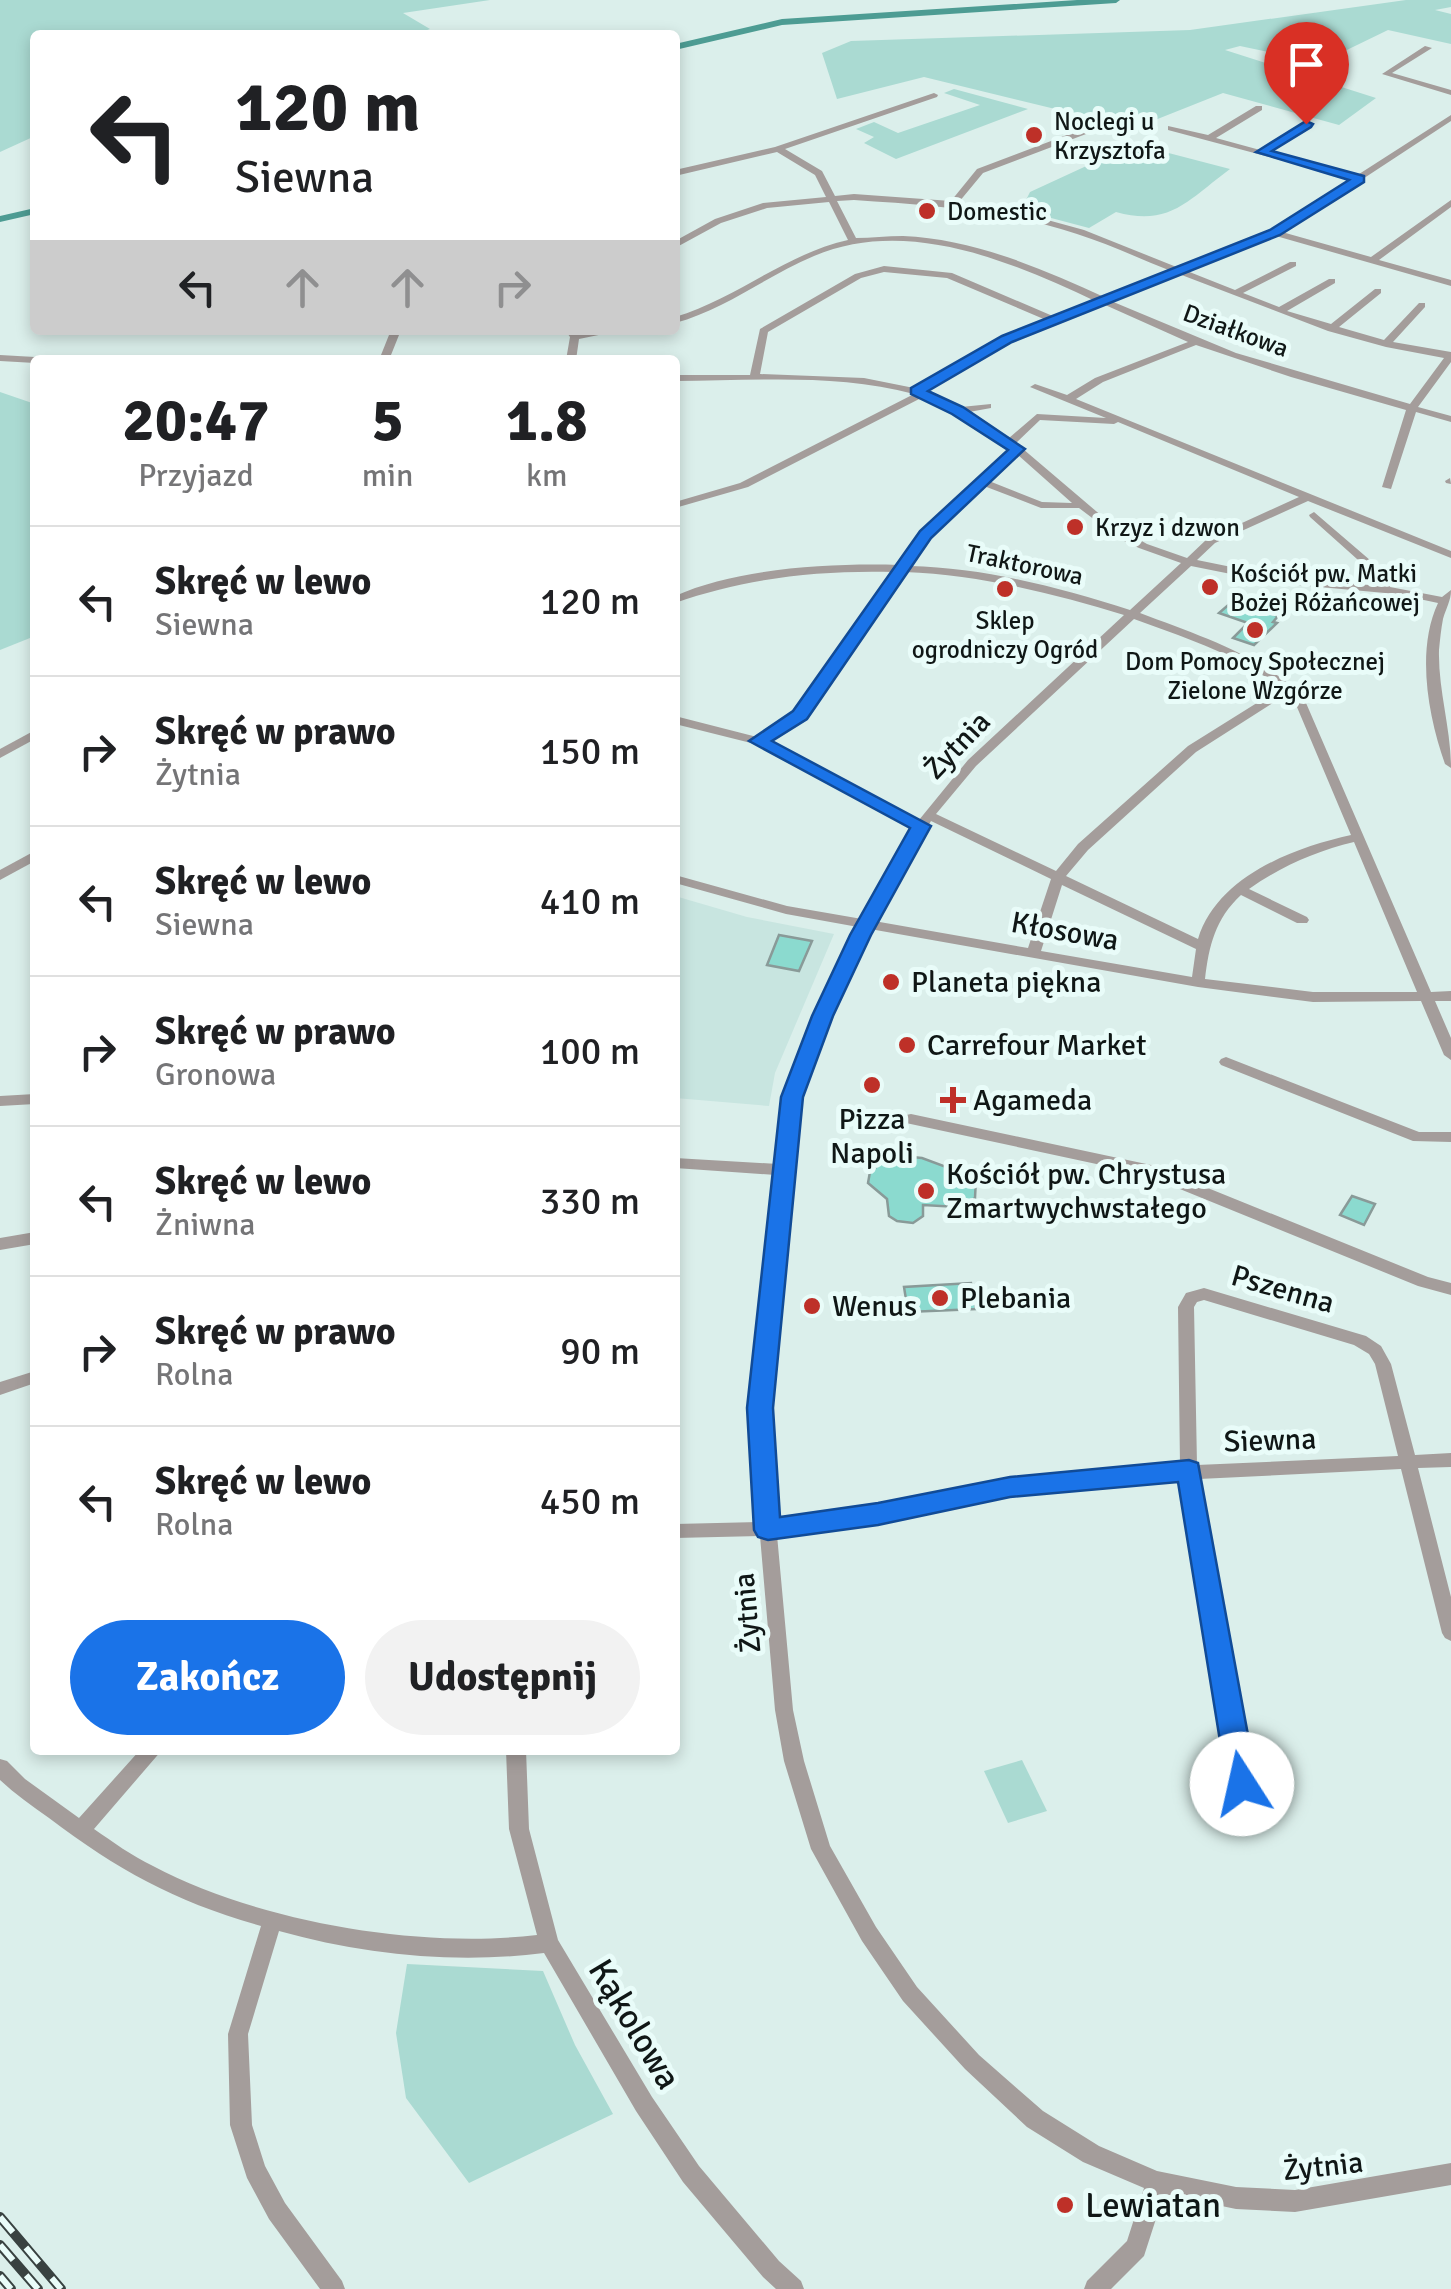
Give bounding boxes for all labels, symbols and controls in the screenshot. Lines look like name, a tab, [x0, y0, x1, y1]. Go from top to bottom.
pin	[1264, 22, 1349, 125]
icon: arrive	[1279, 37, 1334, 92]
text: 120 m	[235, 64, 420, 150]
icon: left	[70, 70, 200, 200]
place label: Noclegi u Krzysztofa	[1054, 106, 1166, 166]
marker: Noclegi u Krzysztofa	[1023, 124, 1045, 146]
text: Siewna	[235, 150, 374, 205]
place label: Domestic	[947, 196, 1047, 227]
marker: Domestic	[916, 200, 938, 222]
icon: left	[170, 260, 225, 315]
icon: ahead	[275, 260, 330, 315]
icon: ahead	[380, 260, 435, 315]
icon: right	[485, 260, 540, 315]
street label: Działkowa	[1179, 297, 1293, 364]
text: 20:47	[122, 384, 270, 458]
text: 5	[371, 384, 404, 458]
text: 1.8	[506, 384, 588, 458]
text: Przyjazd	[138, 456, 254, 495]
text: min	[362, 456, 413, 495]
text: km	[526, 456, 568, 495]
place label: Krzyz i dzwon	[1095, 512, 1240, 543]
marker: Krzyz i dzwon	[1064, 516, 1086, 538]
street label: Traktorowa	[964, 537, 1086, 592]
text: Skręć w lewo	[155, 558, 371, 605]
place label: Kościół pw. Matki Bożej Różańcowej	[1230, 558, 1420, 618]
icon: left	[70, 574, 125, 629]
marker: Kościół pw. Matki Bożej Różańcowej	[1199, 576, 1221, 598]
text: 120 m	[540, 578, 640, 625]
marker: Sklep ogrodniczy Ogród	[994, 578, 1016, 600]
text: Siewna	[155, 605, 254, 644]
place label: Sklep ogrodniczy Ogród	[912, 605, 1098, 665]
marker: Dom Pomocy Społecznej Zielone Wzgórze	[1244, 619, 1266, 641]
place label: Dom Pomocy Społecznej Zielone Wzgórze	[1125, 646, 1385, 706]
street label: Żytnia	[916, 704, 999, 787]
text: Skręć w prawo	[155, 708, 396, 755]
icon: right	[70, 724, 125, 779]
text: 150 m	[540, 728, 640, 775]
text: Żytnia	[155, 755, 241, 794]
text: Skręć w lewo	[155, 858, 371, 905]
icon: left	[70, 874, 125, 929]
text: 410 m	[540, 878, 640, 925]
street label: Kłosowa	[1008, 904, 1122, 959]
text: Siewna	[155, 905, 254, 944]
place label: Planeta piękna	[911, 964, 1101, 1001]
marker: Planeta piękna	[880, 971, 902, 993]
text: Skręć w prawo	[155, 1008, 396, 1055]
icon: right	[70, 1024, 125, 1079]
place label: Carrefour Market	[927, 1027, 1147, 1064]
text: 100 m	[540, 1028, 640, 1075]
marker: Carrefour Market	[896, 1034, 918, 1056]
text: Gronowa	[155, 1055, 276, 1094]
marker: Pizza Napoli	[861, 1074, 883, 1096]
place label: Agameda	[973, 1082, 1092, 1119]
marker: Agameda	[942, 1089, 964, 1111]
place label: Pizza Napoli	[830, 1101, 914, 1172]
place label: Kościół pw. Chrystusa Zmartwychwstałego	[946, 1156, 1226, 1227]
text: Skręć w lewo	[155, 1158, 371, 1205]
icon: left	[70, 1174, 125, 1229]
text: 330 m	[540, 1178, 640, 1225]
marker: Kościół pw. Chrystusa Zmartwychwstałego	[915, 1180, 937, 1202]
text: Żniwna	[155, 1205, 256, 1244]
street label: Pszenna	[1227, 1257, 1339, 1322]
place label: Plebania	[960, 1280, 1071, 1317]
marker: Plebania	[929, 1287, 951, 1309]
place label: Wenus	[832, 1288, 917, 1325]
marker: Wenus	[801, 1295, 823, 1317]
text: Skręć w prawo	[155, 1308, 396, 1355]
icon: right	[70, 1324, 125, 1379]
text: 90 m	[560, 1328, 640, 1375]
text: Rolna	[155, 1355, 234, 1394]
street label: Siewna	[1223, 1420, 1317, 1461]
text: Skręć w lewo	[155, 1458, 371, 1505]
icon: left	[70, 1474, 125, 1529]
text: 450 m	[540, 1478, 640, 1525]
text: Rolna	[155, 1505, 234, 1544]
street label: Żytnia	[726, 1571, 769, 1655]
button: Zakończ	[70, 1620, 345, 1735]
button: Udostępnij	[365, 1620, 640, 1735]
position arrow	[1190, 1732, 1294, 1836]
street label: Kąkolowa	[579, 1951, 690, 2097]
street label: Żytnia	[1281, 2144, 1365, 2189]
place label: Lewiatan	[1085, 2184, 1221, 2227]
marker: Lewiatan	[1054, 2194, 1076, 2216]

